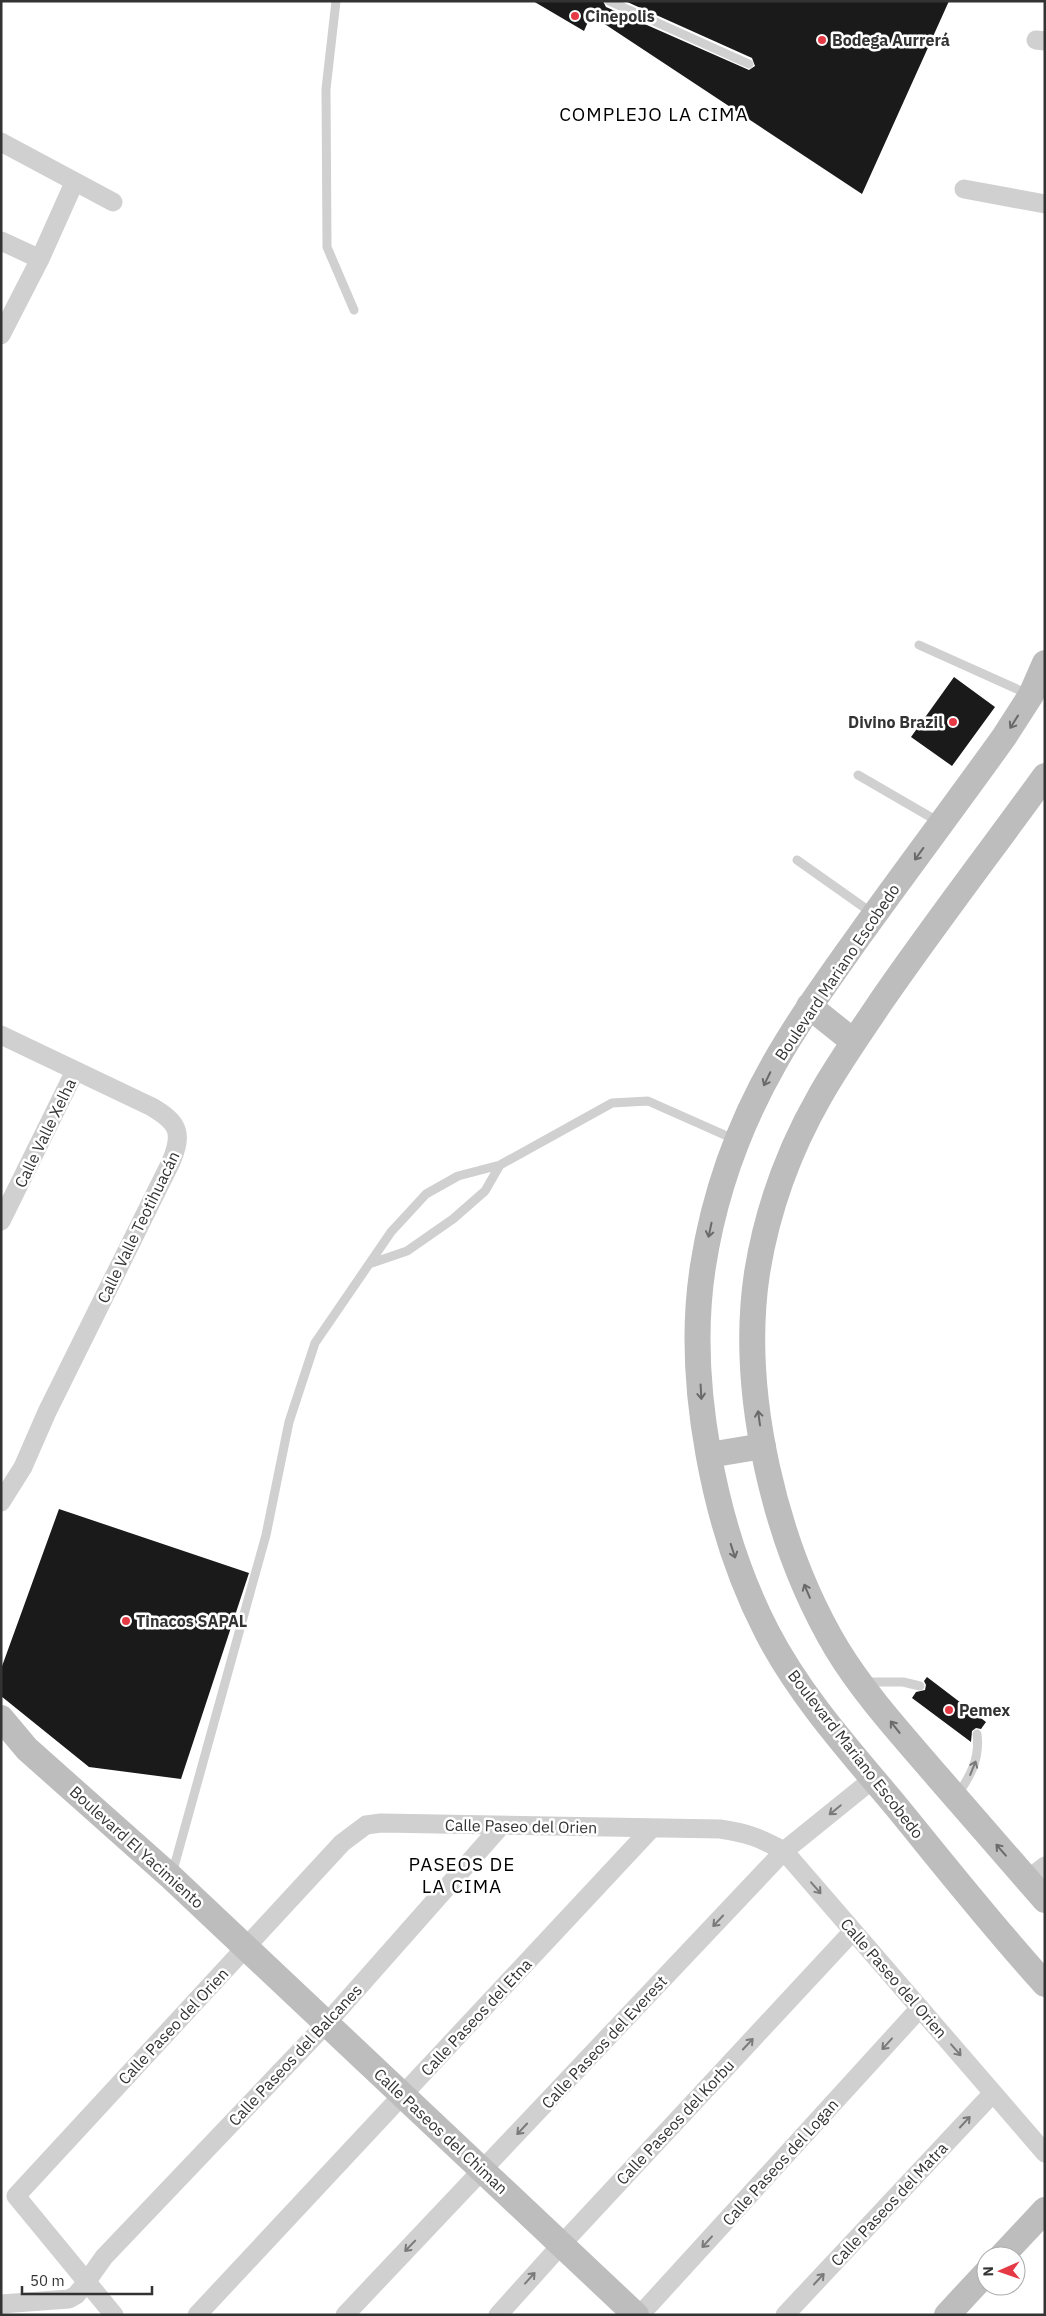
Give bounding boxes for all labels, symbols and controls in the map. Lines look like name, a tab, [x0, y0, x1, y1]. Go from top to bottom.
place label: Cinepolis	[585, 6, 655, 26]
marker: Cinepolis	[569, 10, 581, 22]
place label: Bodega Aurrerá	[832, 30, 950, 50]
marker: Bodega Aurrerá	[816, 34, 828, 46]
district label: COMPLEJO LA CIMA	[559, 102, 749, 126]
place label: Divino Brazil	[848, 712, 943, 732]
one-way arrow	[1008, 714, 1018, 728]
marker: Divino Brazil	[947, 716, 959, 728]
one-way arrow	[914, 847, 924, 861]
street label: Boulevard Mariano Escobedo	[770, 880, 904, 1064]
one-way arrow	[761, 1071, 771, 1086]
street label: Calle Valle Xelha	[10, 1075, 80, 1191]
street label: Calle Valle Teotihuacán	[93, 1148, 183, 1306]
one-way arrow	[705, 1222, 715, 1238]
one-way arrow	[696, 1384, 705, 1400]
one-way arrow	[754, 1410, 764, 1426]
one-way arrow	[729, 1542, 738, 1558]
one-way arrow	[802, 1584, 812, 1599]
place label: Tinacos SAPAL	[136, 1611, 247, 1631]
marker: Tinacos SAPAL	[120, 1615, 132, 1627]
street label: Boulevard Mariano Escobedo	[784, 1666, 928, 1842]
place label: Pemex	[959, 1700, 1010, 1720]
marker: Pemex	[943, 1704, 955, 1716]
one-way arrow	[889, 1721, 900, 1734]
one-way arrow	[969, 1761, 978, 1776]
street label: Boulevard El Yacimiento	[66, 1781, 208, 1913]
one-way arrow	[829, 1804, 842, 1815]
street label: Calle Paseo del Orien	[445, 1815, 597, 1837]
one-way arrow	[996, 1843, 1007, 1856]
district label: PASEOS DE LA CIMA	[409, 1852, 515, 1898]
one-way arrow	[810, 1881, 822, 1894]
street label: Calle Paseo del Orien	[836, 1914, 952, 2042]
one-way arrow	[712, 1915, 724, 1928]
street label: Calle Paseos del Etna	[416, 1954, 536, 2080]
street label: Calle Paseo del Orien	[114, 1963, 232, 2089]
street label: Calle Paseos del Everest	[537, 1971, 671, 2113]
street label: Calle Paseos del Balcanes	[224, 1980, 366, 2130]
one-way arrow	[742, 2038, 754, 2050]
one-way arrow	[881, 2038, 893, 2051]
one-way arrow	[951, 2044, 962, 2057]
street label: Calle Paseos del Korbu	[612, 2055, 738, 2189]
street label: Calle Paseos del Chiman	[370, 2064, 512, 2198]
street label: Calle Paseos del Logan	[718, 2094, 842, 2230]
one-way arrow	[959, 2115, 971, 2128]
one-way arrow	[516, 2122, 528, 2135]
street label: Calle Paseos del Matra	[826, 2137, 952, 2270]
one-way arrow	[701, 2235, 712, 2248]
one-way arrow	[404, 2240, 416, 2253]
north arrow	[976, 2246, 1026, 2296]
scale bar	[22, 2264, 152, 2296]
text: N	[979, 2266, 997, 2277]
text: 50 m	[30, 2271, 65, 2290]
one-way arrow	[525, 2272, 536, 2285]
one-way arrow	[813, 2273, 825, 2286]

